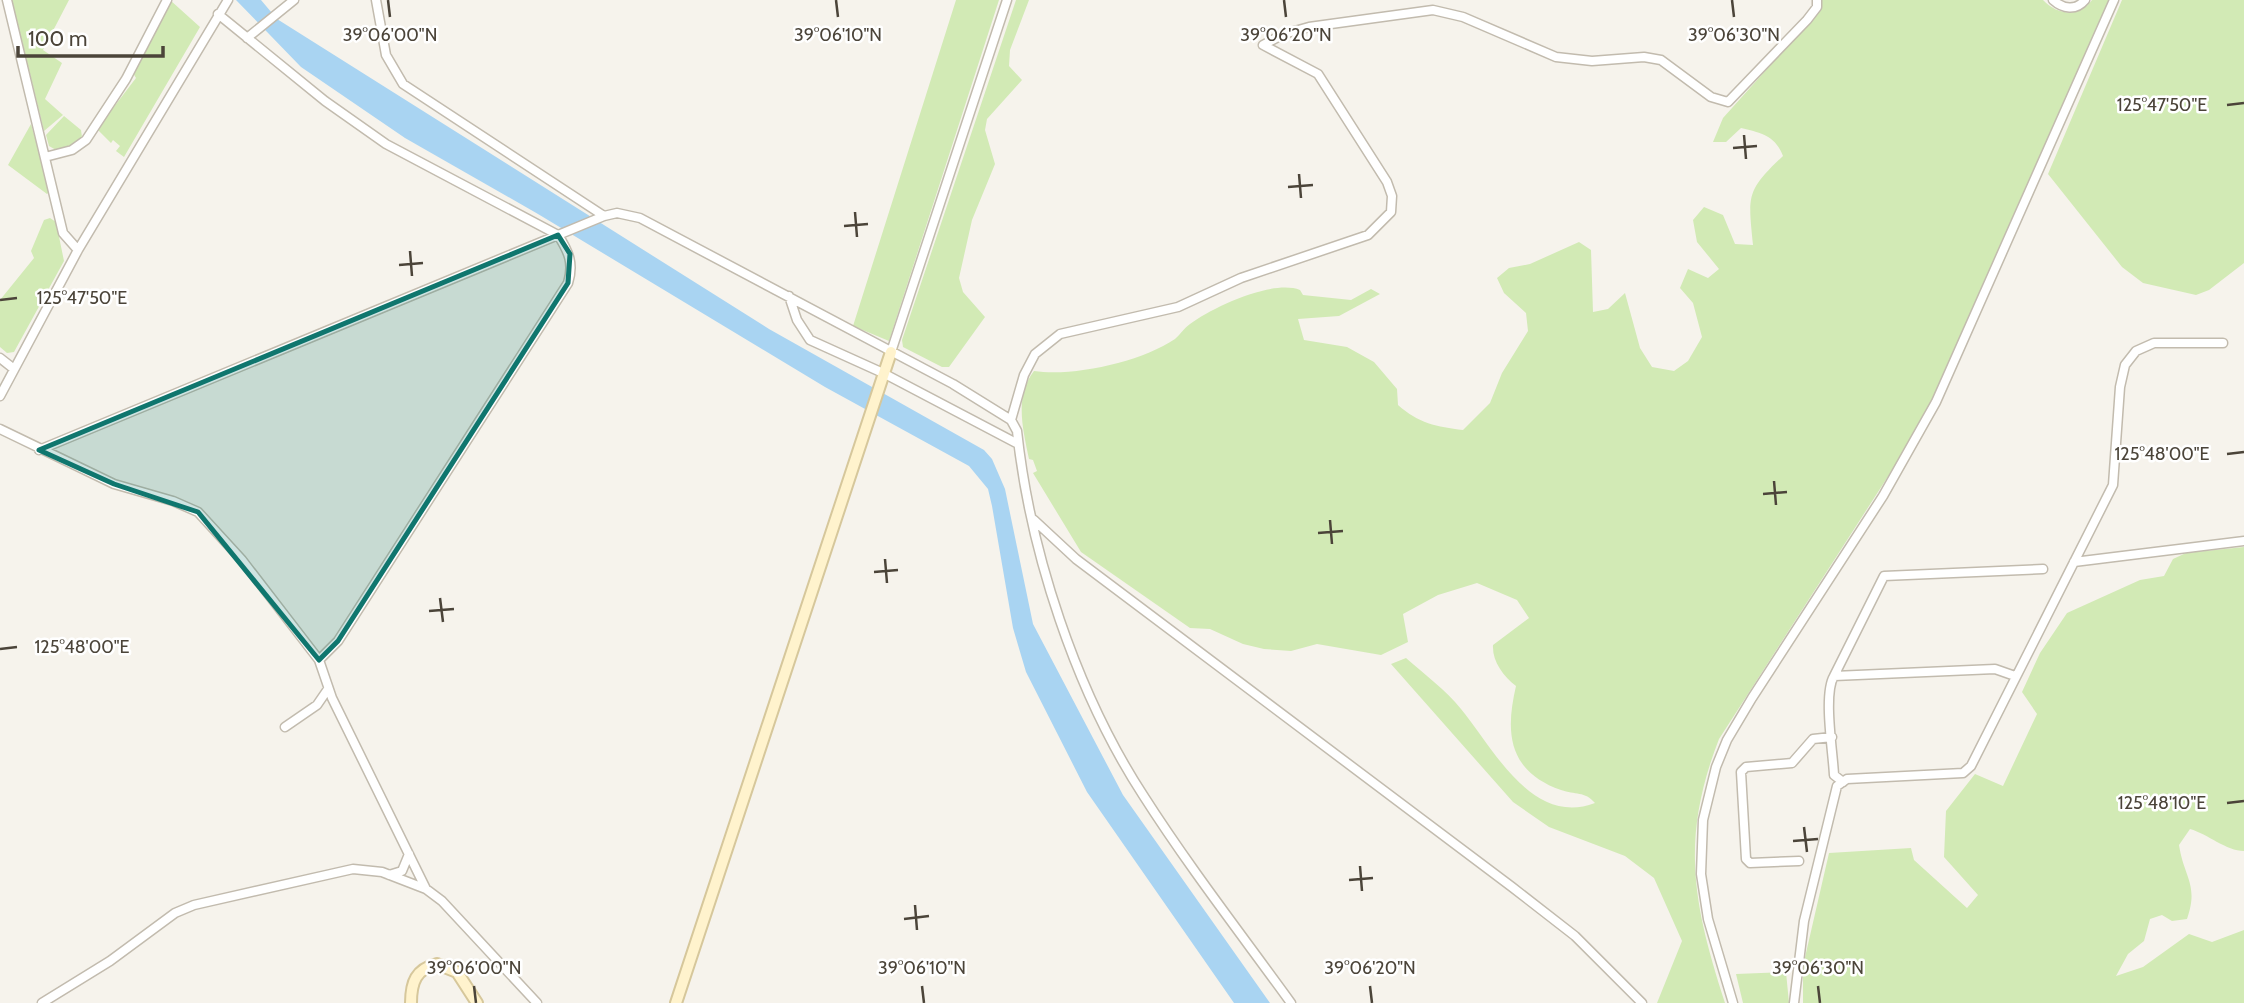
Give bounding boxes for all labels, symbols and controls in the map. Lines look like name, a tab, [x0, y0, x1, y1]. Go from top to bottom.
scale bar	[18, 14, 163, 58]
text: 39°06'00"N	[343, 24, 437, 46]
text: 39°06'10"N	[794, 24, 882, 46]
text: 39°06'20"N	[1240, 24, 1332, 46]
text: 39°06'30"N	[1688, 24, 1780, 46]
text: 100 m	[28, 26, 87, 51]
text: 125°47'50"E	[2117, 94, 2207, 116]
text: 125°47'50"E	[37, 287, 127, 309]
text: 125°48'00"E	[2114, 443, 2210, 465]
text: 125°48'00"E	[34, 636, 130, 658]
text: 125°48'10"E	[2118, 792, 2206, 814]
text: 39°06'00"N	[427, 957, 521, 979]
text: 39°06'10"N	[878, 957, 966, 979]
text: 39°06'20"N	[1324, 957, 1416, 979]
text: 39°06'30"N	[1772, 957, 1864, 979]

